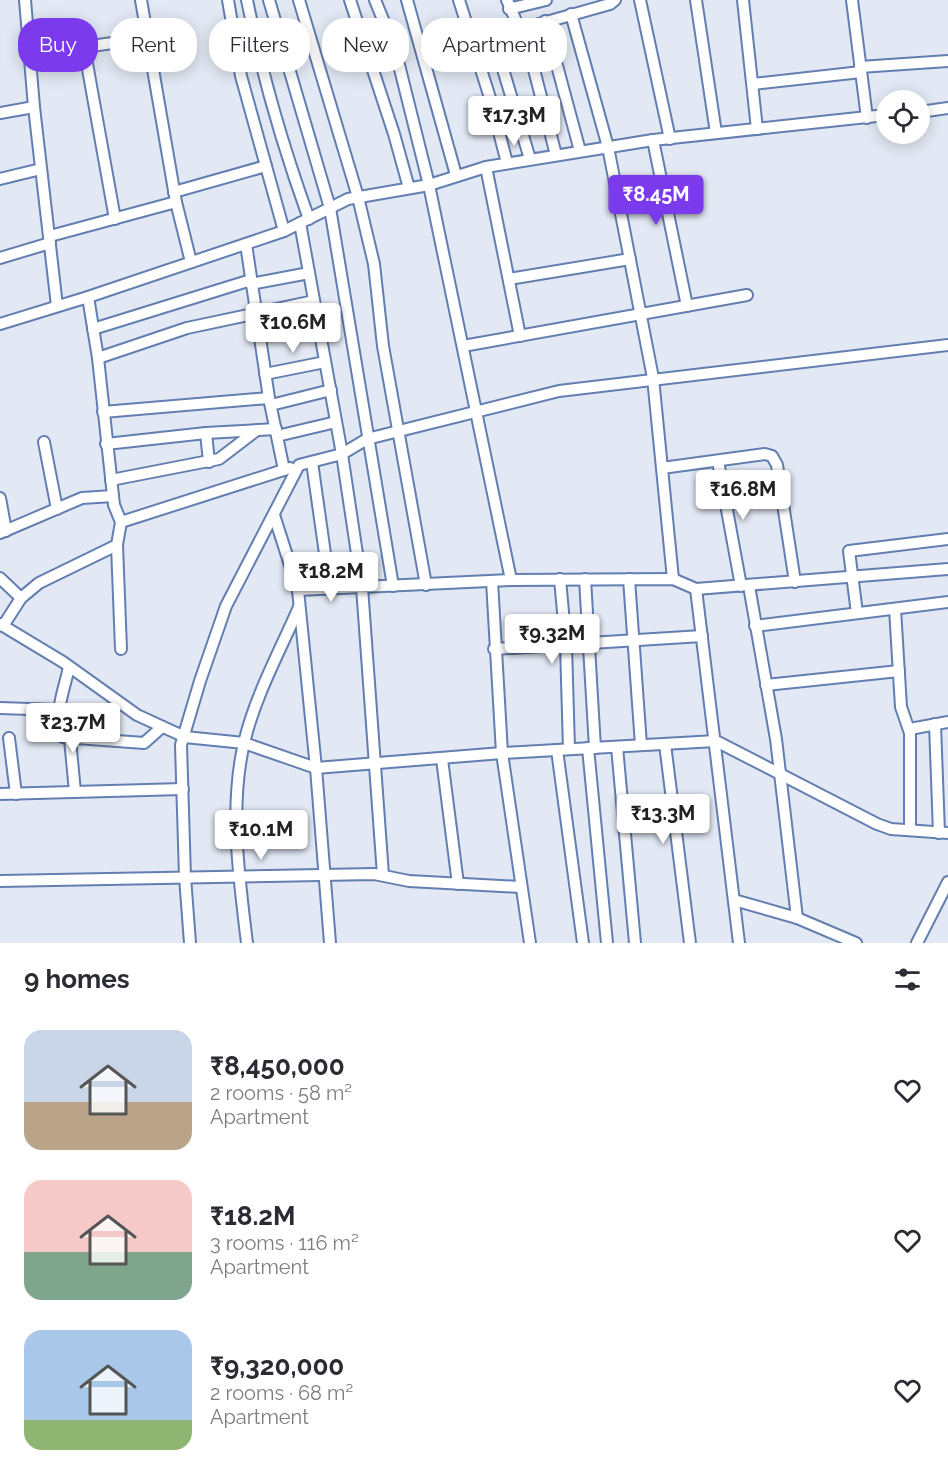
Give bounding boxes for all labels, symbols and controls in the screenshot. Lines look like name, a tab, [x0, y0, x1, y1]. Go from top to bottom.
chip: Buy	[18, 18, 98, 72]
chip: Rent	[110, 18, 197, 72]
chip: Filters	[209, 18, 310, 72]
chip: New	[322, 18, 409, 72]
chip: Apartment	[421, 18, 567, 72]
map controls	[876, 90, 930, 144]
button: locate	[876, 90, 930, 144]
pin: ₹17.3M	[465, 96, 563, 147]
text: ₹17.3M	[482, 103, 546, 127]
pin: ₹8.45M	[607, 175, 705, 226]
text: ₹8.45M	[622, 182, 690, 206]
pin: ₹10.6M	[244, 303, 342, 354]
text: ₹10.6M	[260, 310, 326, 334]
pin: ₹16.8M	[694, 470, 792, 521]
text: ₹16.8M	[710, 477, 776, 501]
pin: ₹18.2M	[282, 552, 380, 603]
text: ₹18.2M	[298, 559, 364, 583]
pin: ₹9.32M	[503, 614, 601, 665]
text: ₹9.32M	[519, 621, 585, 645]
pin: ₹23.7M	[24, 703, 122, 754]
text: ₹23.7M	[40, 710, 106, 734]
pin: ₹13.3M	[614, 794, 712, 845]
text: ₹13.3M	[631, 801, 695, 825]
pin: ₹10.1M	[212, 810, 310, 861]
text: ₹10.1M	[229, 817, 293, 841]
icon: filters	[891, 963, 924, 996]
text: 9 homes	[24, 964, 130, 994]
text: ₹8,450,000	[210, 1051, 345, 1081]
icon: home	[72, 1054, 144, 1126]
icon: heart	[891, 1074, 924, 1107]
text: 2 rooms · 58 m²	[210, 1081, 352, 1105]
text: Apartment	[210, 1105, 309, 1129]
text: ₹18.2M	[210, 1201, 295, 1231]
icon: home	[72, 1204, 144, 1276]
icon: heart	[891, 1224, 924, 1257]
text: 3 rooms · 116 m²	[210, 1231, 359, 1255]
text: Apartment	[210, 1255, 309, 1279]
text: ₹9,320,000	[210, 1351, 344, 1381]
icon: home	[72, 1354, 144, 1426]
icon: heart	[891, 1374, 924, 1407]
text: 2 rooms · 68 m²	[210, 1381, 353, 1405]
text: Apartment	[210, 1405, 309, 1429]

